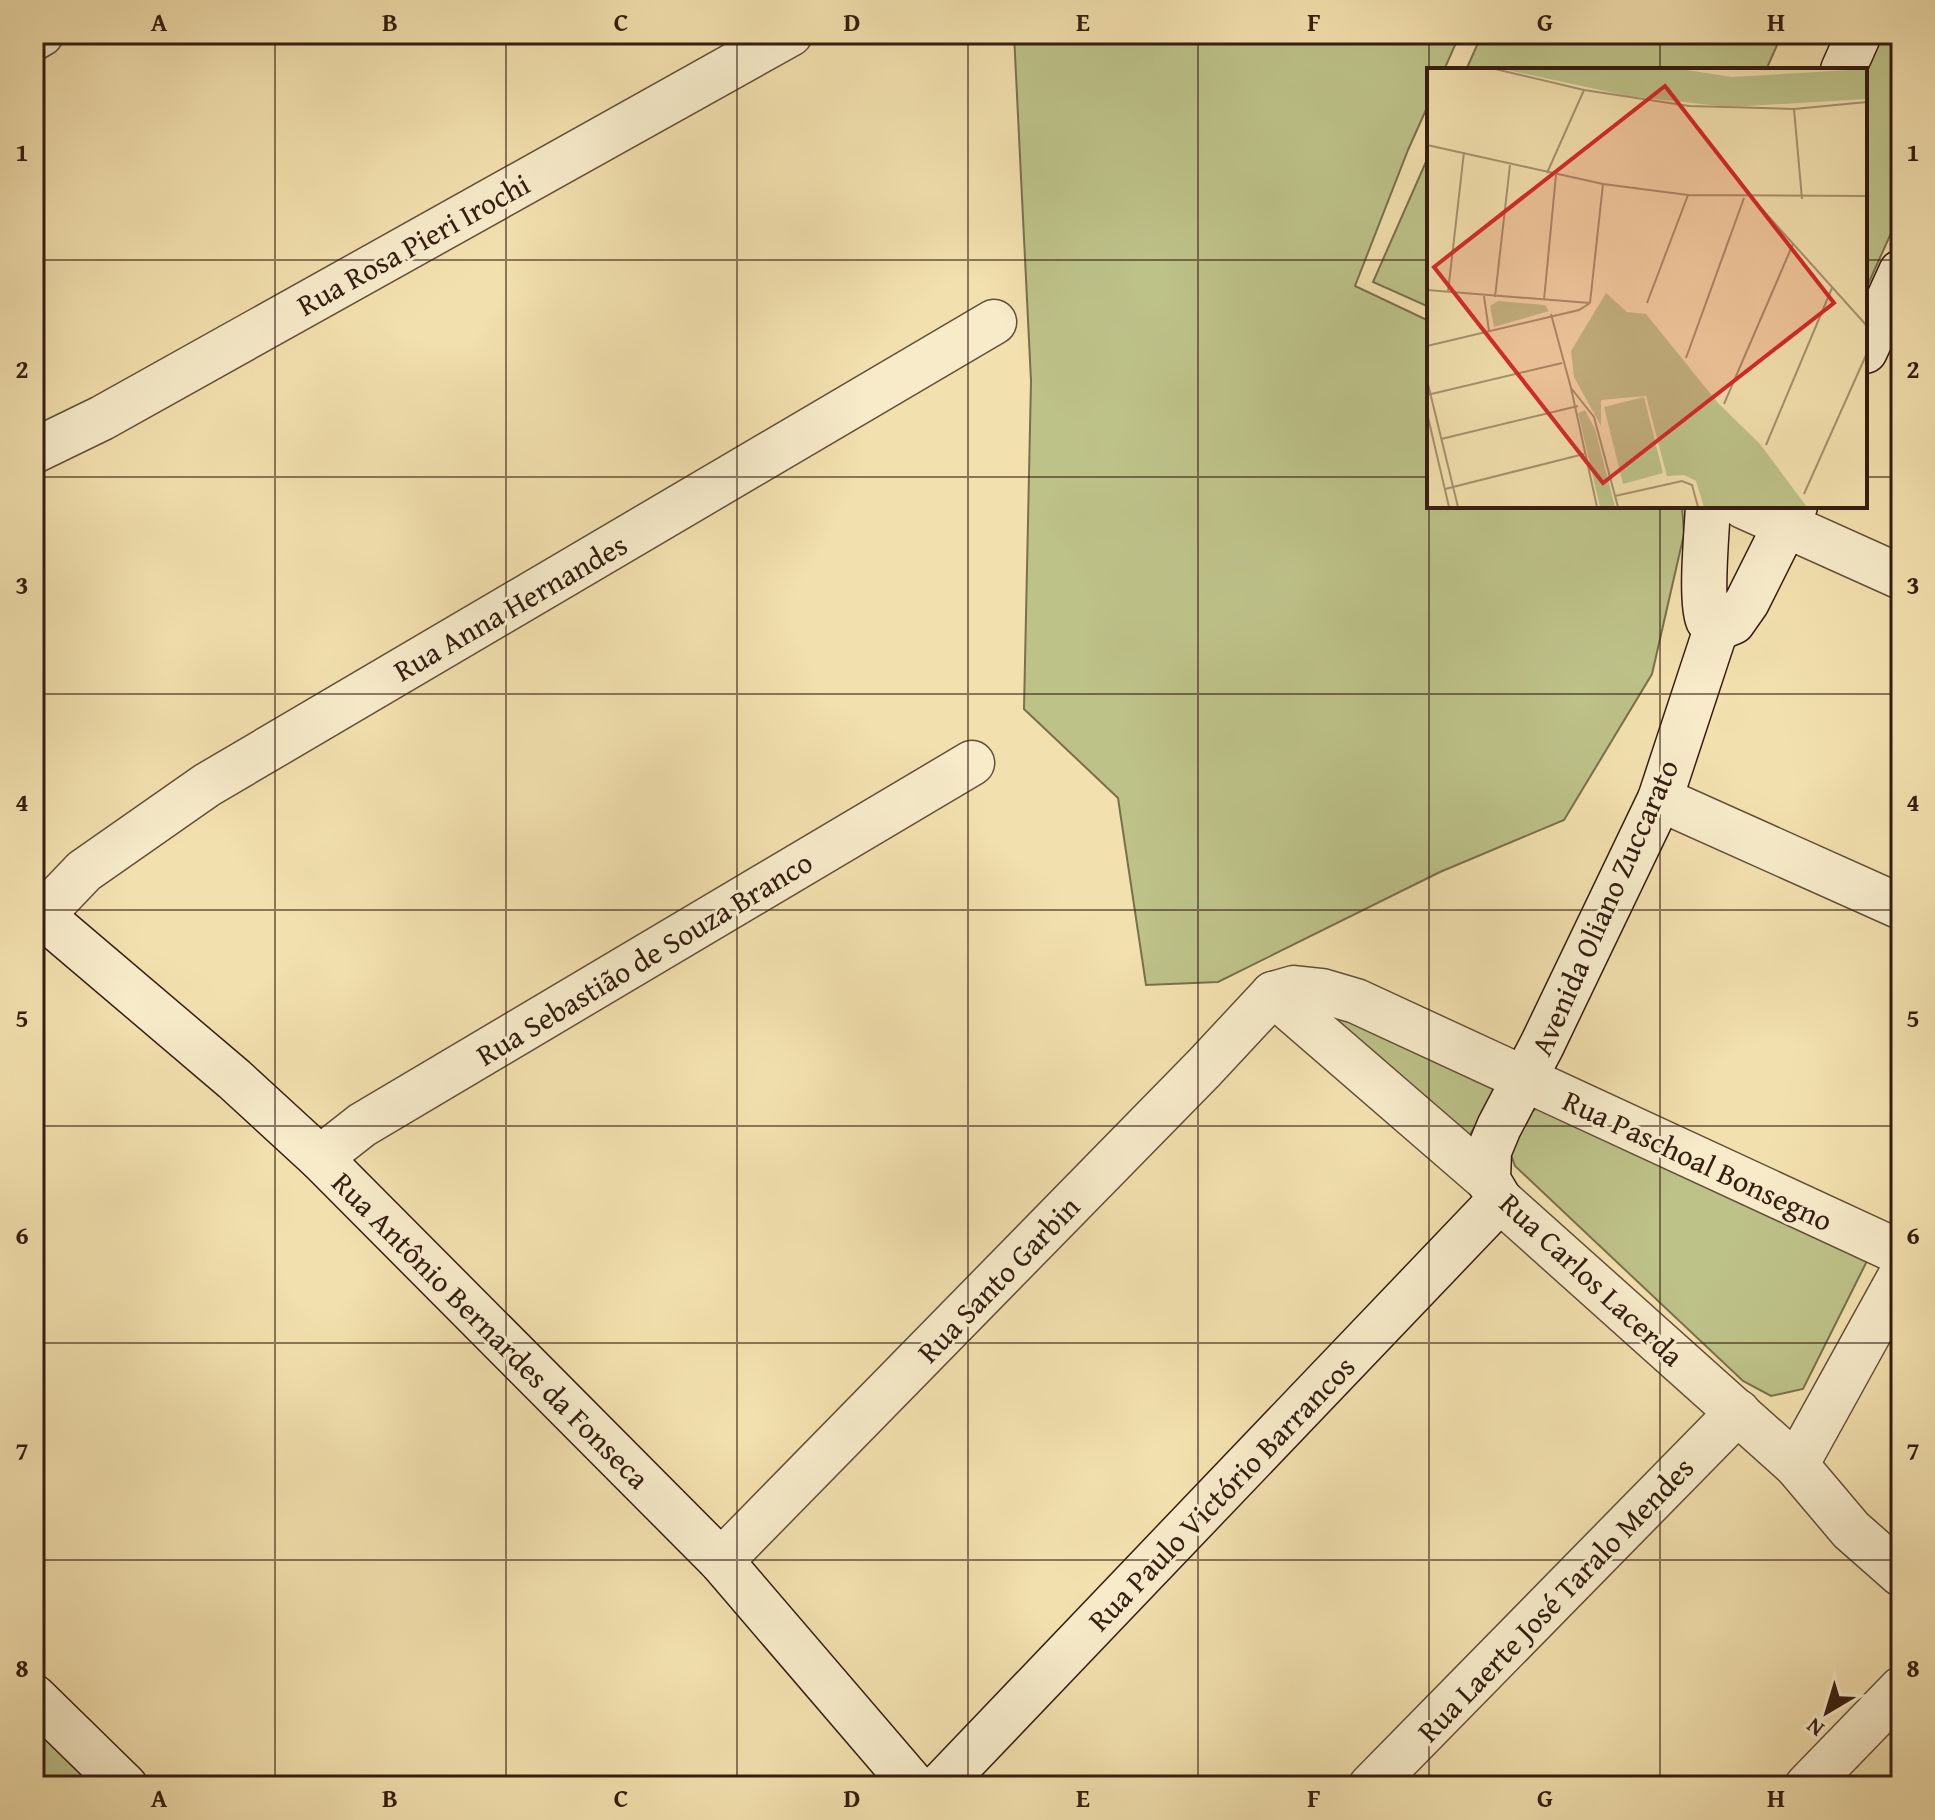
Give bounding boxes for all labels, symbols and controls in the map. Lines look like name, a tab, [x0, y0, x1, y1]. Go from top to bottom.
text: A	[151, 2, 168, 41]
text: B	[382, 2, 398, 41]
text: C	[614, 2, 628, 41]
text: D	[844, 2, 860, 41]
text: E	[1076, 2, 1090, 41]
text: F	[1307, 2, 1321, 41]
text: G	[1537, 2, 1553, 41]
text: H	[1767, 2, 1785, 41]
inset map	[1427, 68, 1867, 508]
text: 1	[15, 132, 29, 171]
text: 1	[1906, 132, 1920, 171]
street label: Rua Rosa Pieri Irochi	[289, 162, 537, 326]
text: 2	[15, 349, 29, 388]
text: 2	[1906, 349, 1920, 388]
street label: Rua Anna Hernandes	[385, 522, 635, 692]
text: 3	[15, 565, 29, 604]
text: 3	[1906, 565, 1920, 604]
street label: Avenida Oliano Zuccarato	[1519, 752, 1689, 1062]
text: 4	[15, 782, 29, 821]
text: 4	[1906, 782, 1920, 821]
street label: Rua Sebastião de Souza Branco	[468, 840, 820, 1076]
text: 5	[15, 998, 29, 1037]
text: 5	[1906, 998, 1920, 1037]
street label: Rua Paschoal Bonsegno	[1556, 1078, 1840, 1242]
street label: Rua Antônio Bernardes da Fonseca	[322, 1161, 660, 1499]
street label: Rua Carlos Lacerda	[1490, 1182, 1694, 1376]
street label: Rua Santo Garbin	[907, 1185, 1089, 1373]
text: 6	[15, 1215, 29, 1254]
text: 6	[1906, 1215, 1920, 1254]
street label: Rua Paulo Victório Barrancos	[1077, 1345, 1365, 1641]
text: 7	[15, 1431, 29, 1470]
text: 7	[1906, 1431, 1920, 1470]
street label: Rua Laerte José Taralo Mendes	[1406, 1446, 1704, 1752]
text: 8	[15, 1648, 29, 1687]
text: 8	[1906, 1648, 1920, 1687]
north arrow	[1787, 1672, 1867, 1752]
text: N	[1799, 1710, 1830, 1745]
text: A	[151, 1778, 168, 1817]
text: B	[382, 1778, 398, 1817]
text: C	[614, 1778, 628, 1817]
text: D	[844, 1778, 860, 1817]
text: E	[1076, 1778, 1090, 1817]
text: F	[1307, 1778, 1321, 1817]
text: G	[1537, 1778, 1553, 1817]
text: H	[1767, 1778, 1785, 1817]

